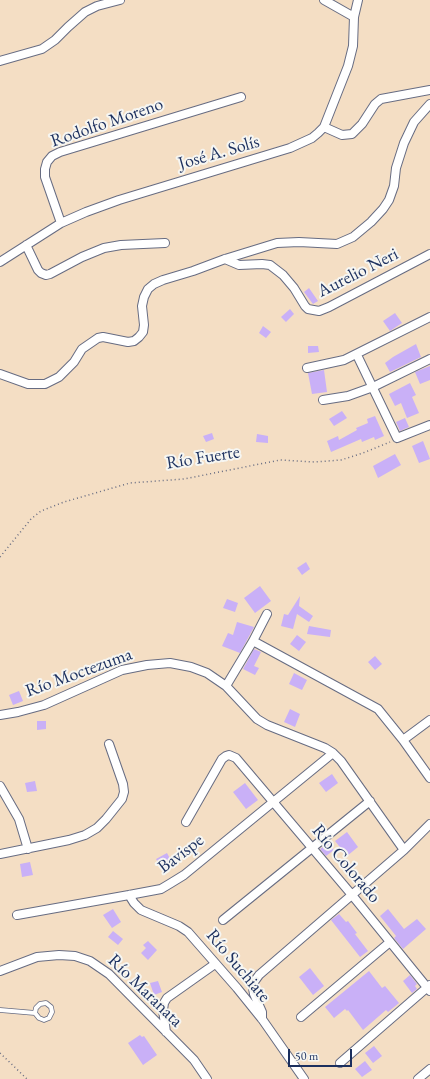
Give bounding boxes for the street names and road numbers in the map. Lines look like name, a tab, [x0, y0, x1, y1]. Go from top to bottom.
street label: Rodolfo Moreno	[48, 94, 166, 152]
street label: José A. Solís	[176, 131, 262, 175]
street label: Aurelio Neri	[314, 243, 402, 303]
street label: Río Fuerte	[165, 442, 241, 474]
street label: Río Moctezuma	[23, 644, 135, 702]
street label: Río Colorado	[307, 820, 385, 908]
street label: Bavispe	[154, 830, 208, 878]
street label: Río Suchiate	[201, 925, 275, 1007]
street label: Río Maranata	[103, 950, 187, 1032]

